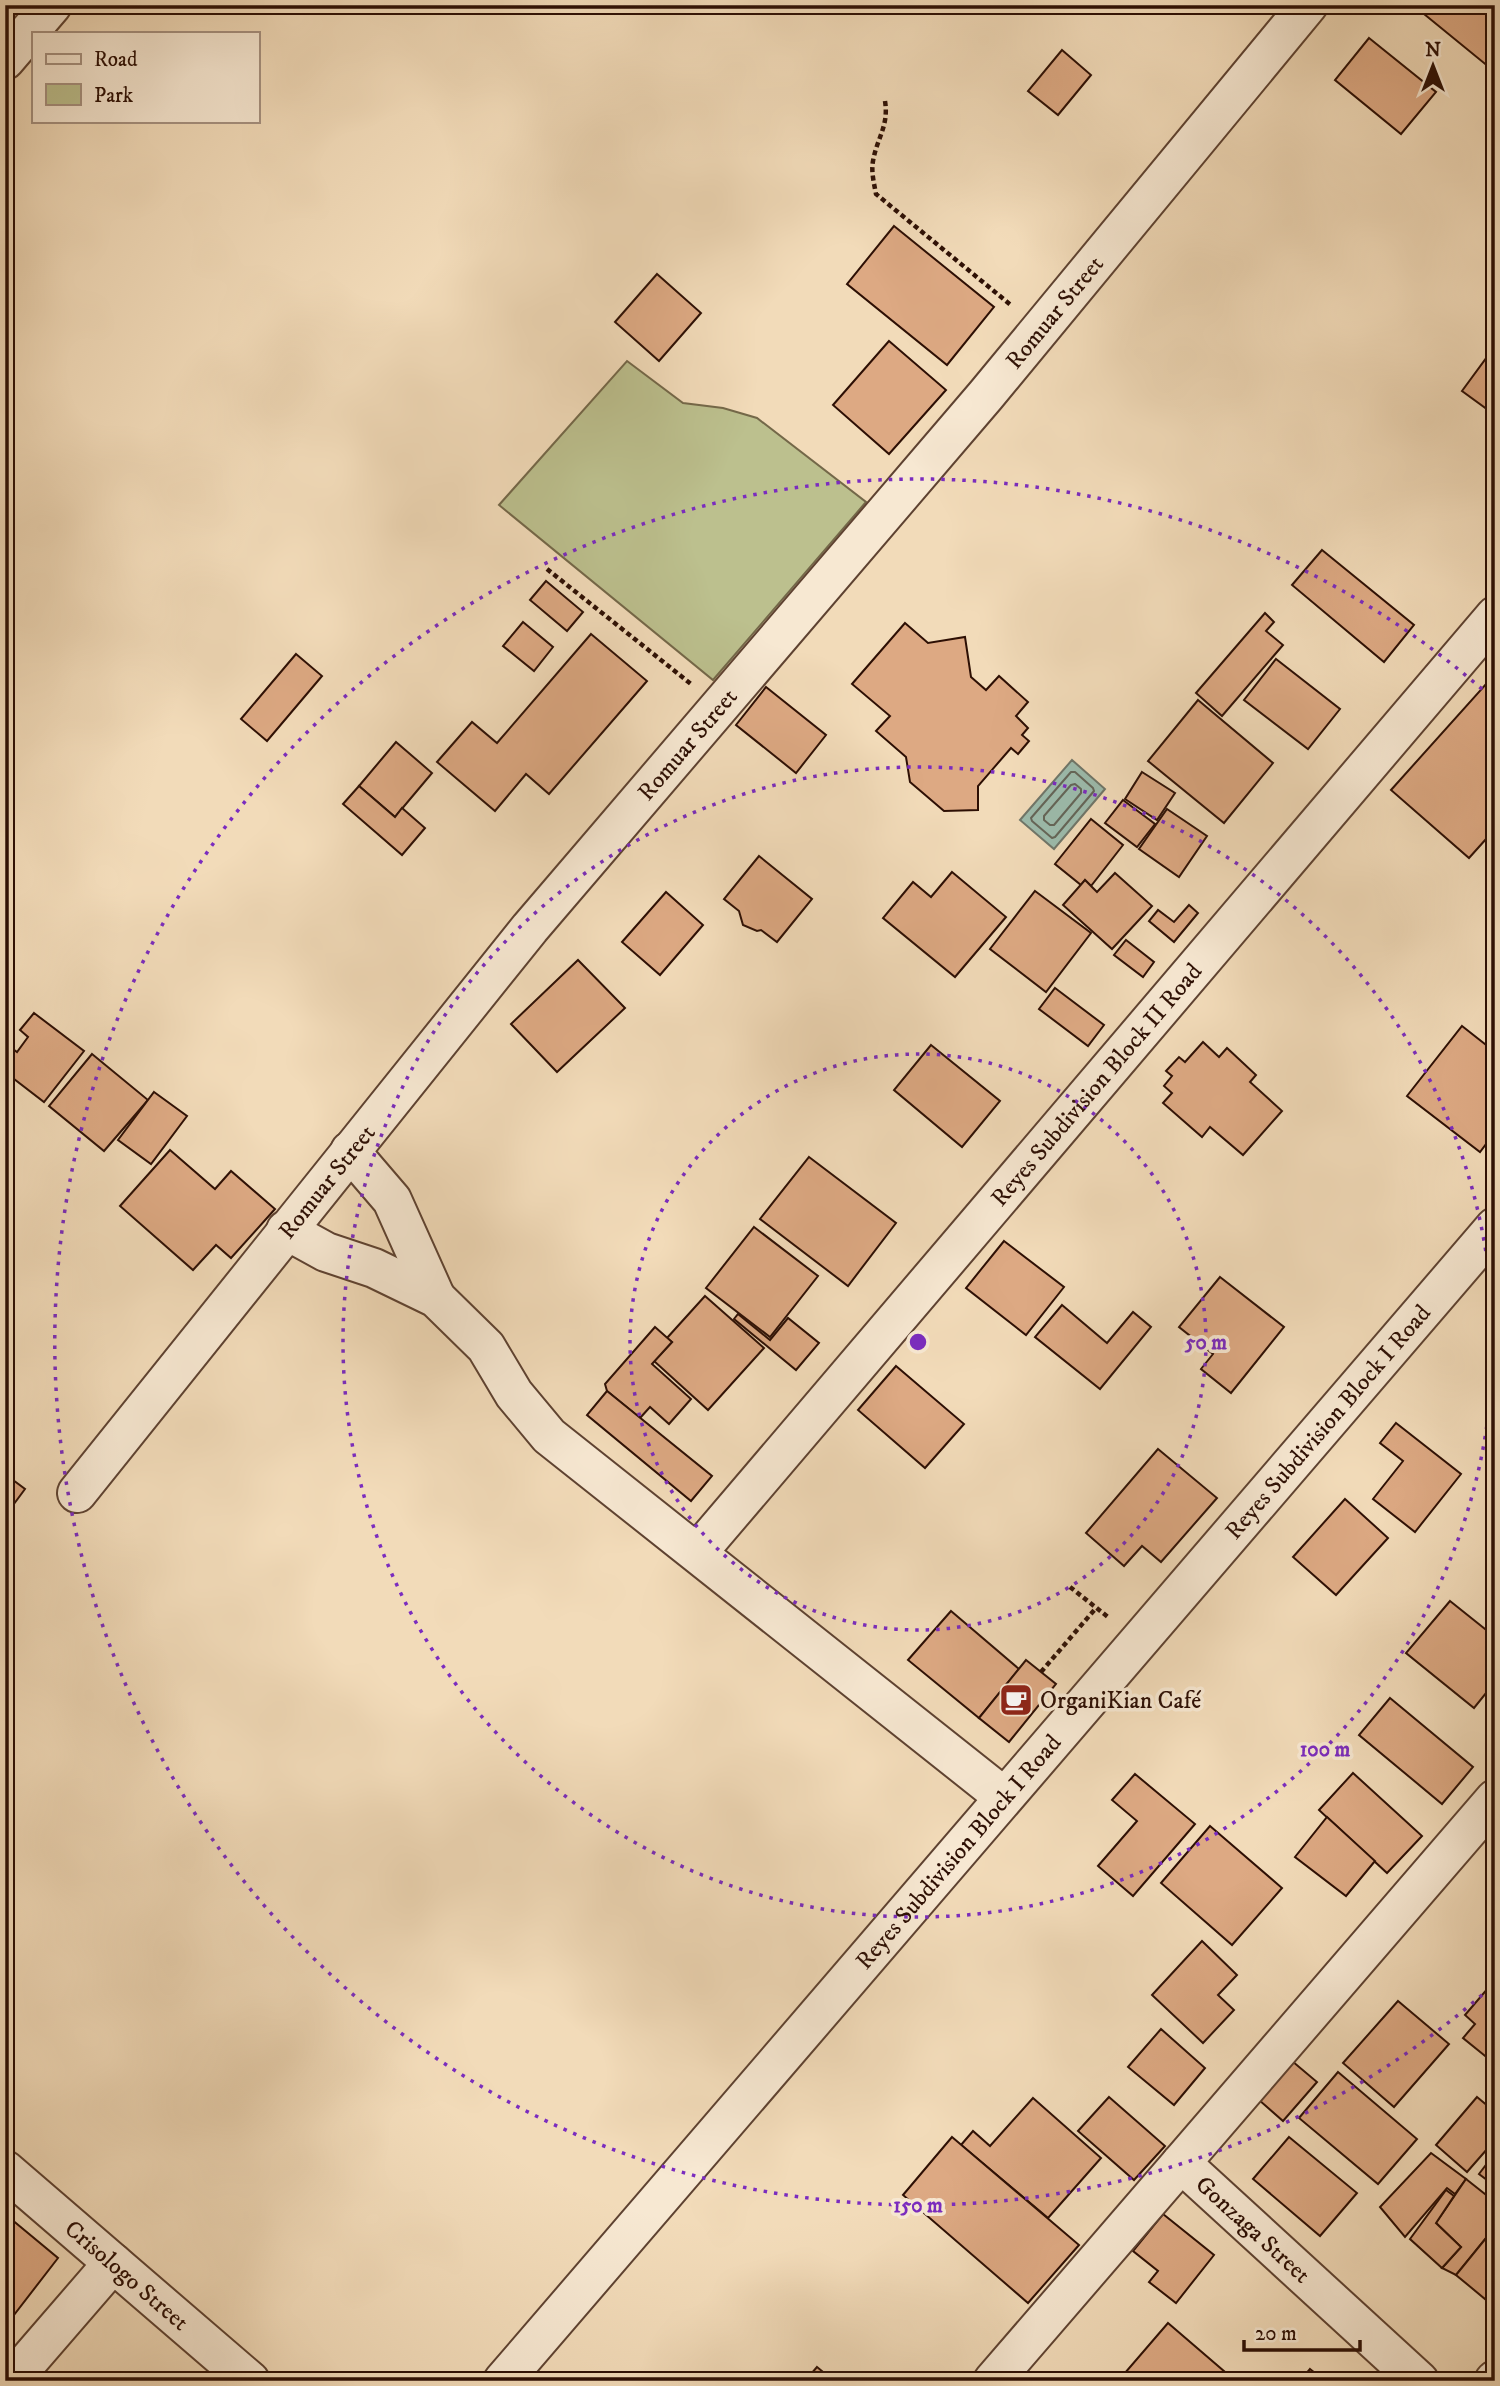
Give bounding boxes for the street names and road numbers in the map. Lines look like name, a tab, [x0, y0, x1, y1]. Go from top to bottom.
street label: Romuar Street	[1000, 250, 1111, 376]
street label: Romuar Street	[632, 682, 744, 807]
street label: Reyes Subdivision Block II Road	[985, 957, 1209, 1213]
street label: Romuar Street	[272, 1119, 382, 1246]
street label: Reyes Subdivision Block I Road	[1219, 1299, 1438, 1546]
street label: Reyes Subdivision Block I Road	[850, 1729, 1068, 1976]
street label: Gonzaga Street	[1189, 2170, 1317, 2290]
street label: Crisologo Street	[58, 2214, 195, 2338]

